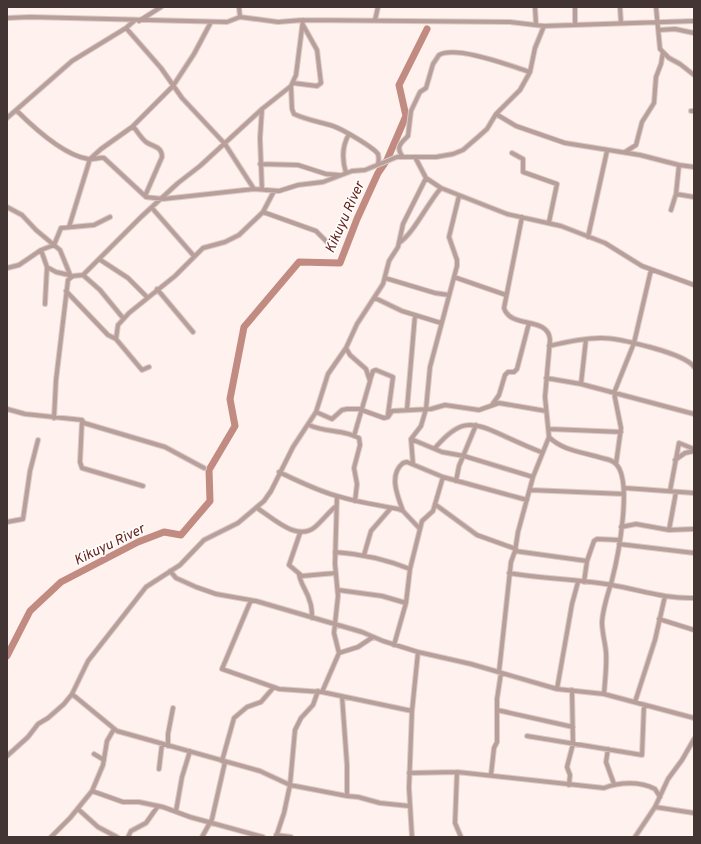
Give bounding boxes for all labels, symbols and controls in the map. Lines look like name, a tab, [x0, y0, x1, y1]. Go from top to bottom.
water label: Kikuyu River	[322, 178, 369, 256]
water label: Kikuyu River	[72, 520, 149, 570]

